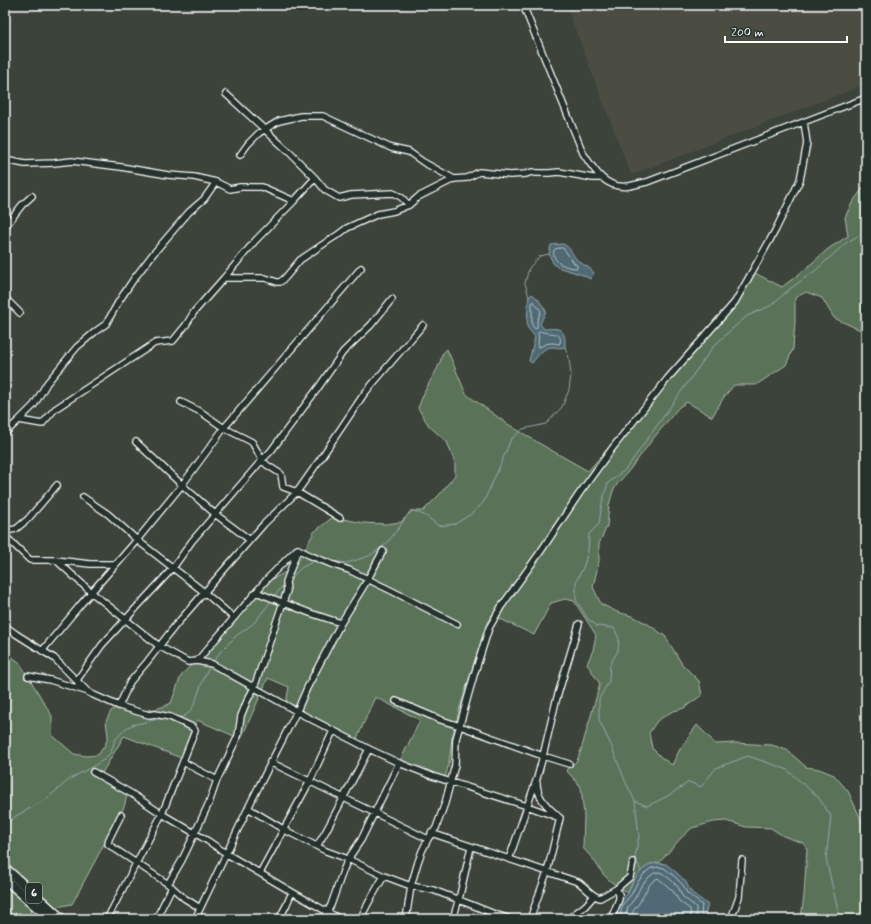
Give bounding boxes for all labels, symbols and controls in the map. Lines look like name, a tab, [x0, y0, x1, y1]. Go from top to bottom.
scale bar	[725, 18, 847, 44]
text: 200 m	[731, 25, 764, 41]
road number: 6	[26, 883, 42, 903]

